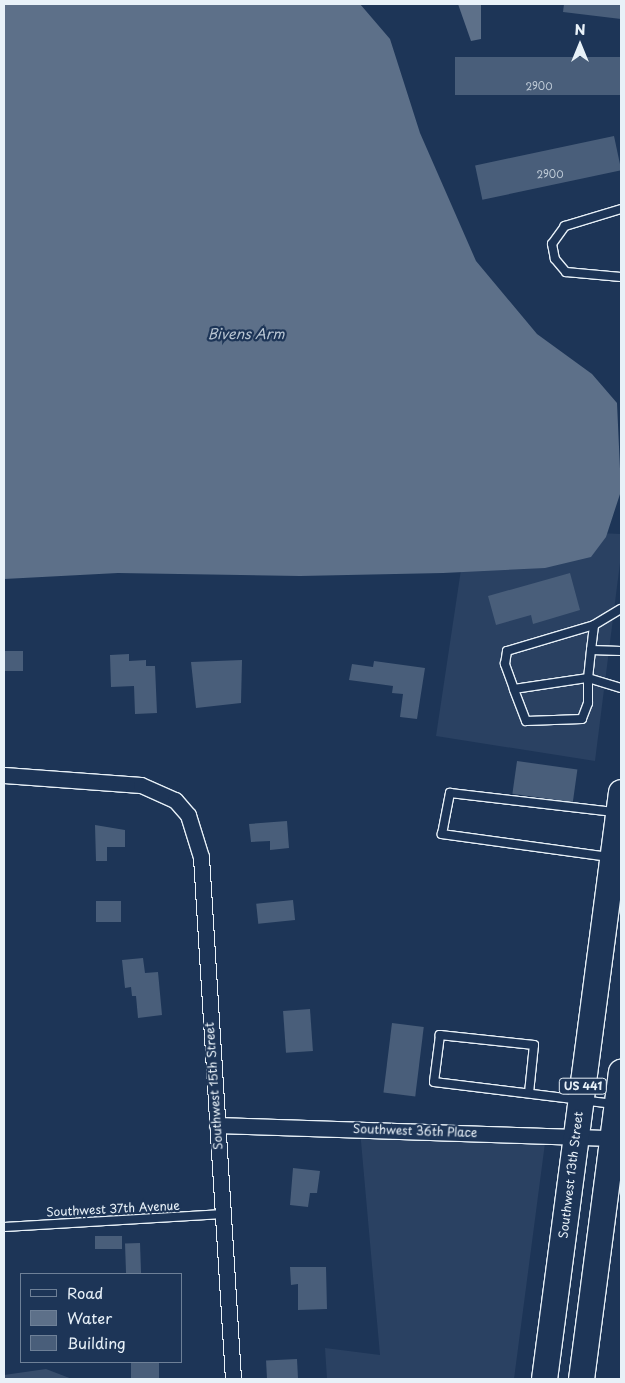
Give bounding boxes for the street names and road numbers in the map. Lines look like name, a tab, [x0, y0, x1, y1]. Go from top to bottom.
street label: Southwest 15th Street	[202, 1022, 226, 1150]
road number: US 441	[558, 1078, 608, 1094]
street label: Southwest 13th Street	[556, 1111, 586, 1239]
street label: Southwest 36th Place	[352, 1122, 478, 1140]
street label: Southwest 37th Avenue	[45, 1198, 181, 1220]

